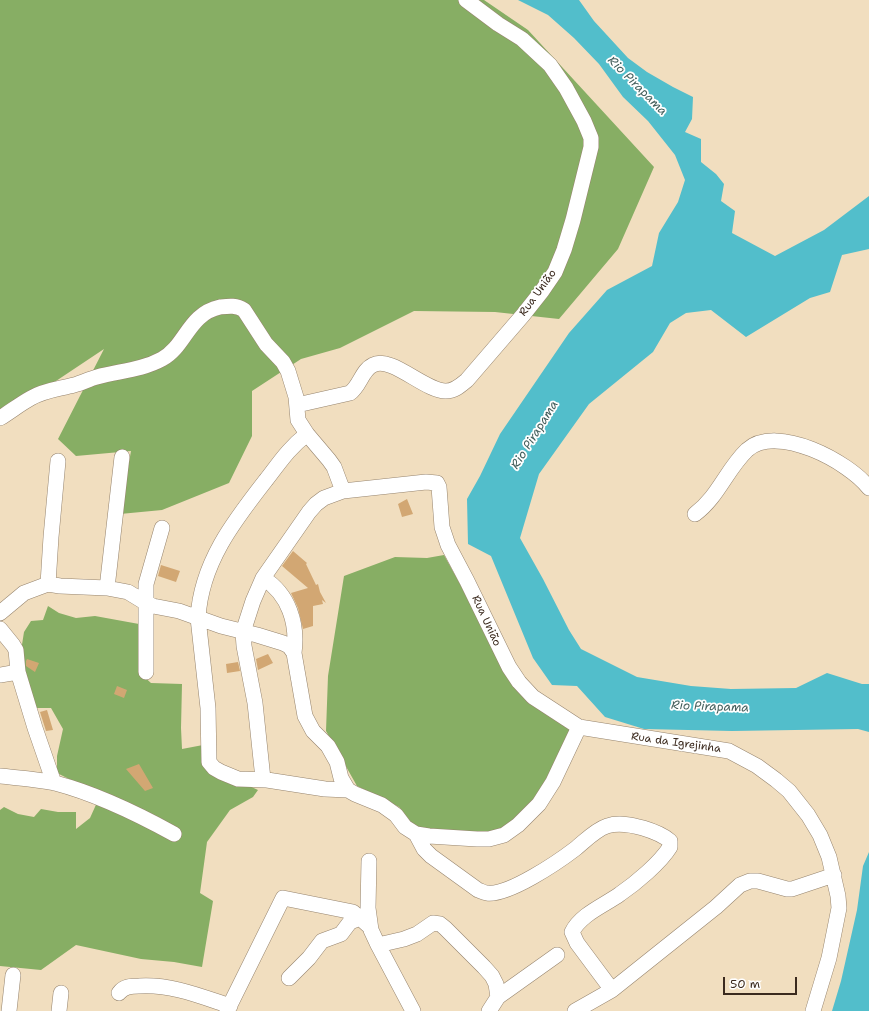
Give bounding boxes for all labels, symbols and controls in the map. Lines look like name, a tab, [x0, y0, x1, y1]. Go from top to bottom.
water label: Rio Pirapama	[604, 53, 670, 119]
street label: Rua União	[517, 267, 559, 319]
water label: Rio Pirapama	[508, 398, 562, 472]
street label: Rua União	[469, 594, 503, 648]
water label: Rio Pirapama	[671, 698, 749, 716]
street label: Rua da Igrejinha	[630, 730, 722, 756]
scale bar	[725, 969, 799, 995]
text: 50 m	[730, 976, 760, 992]

